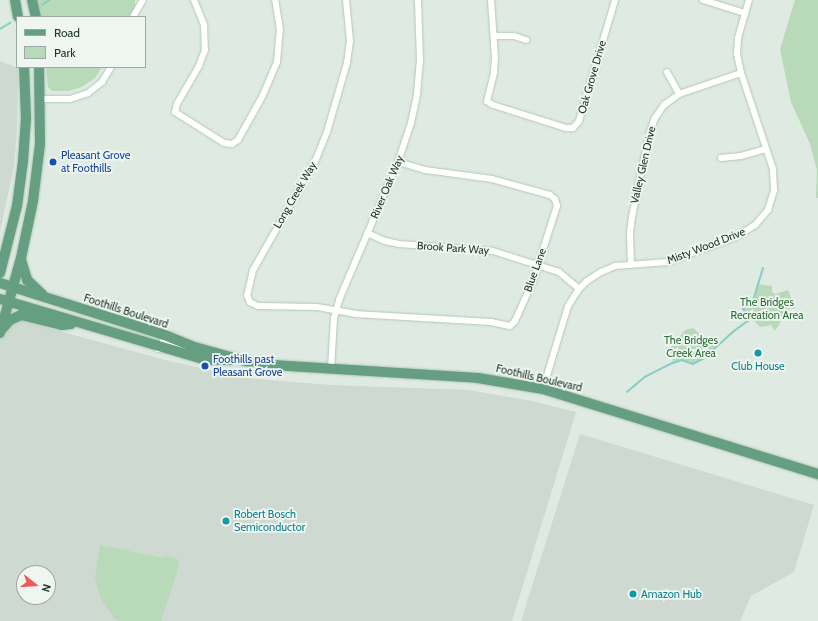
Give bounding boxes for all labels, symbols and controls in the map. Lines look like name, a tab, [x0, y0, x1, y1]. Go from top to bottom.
legend	[16, 16, 146, 68]
text: Road	[54, 25, 80, 40]
street label: Oak Grove Drive	[575, 39, 609, 115]
text: Park	[54, 45, 76, 60]
street label: Valley Glen Drive	[628, 125, 658, 205]
place label: Pleasant Grove at Foothills	[61, 149, 130, 175]
street label: River Oak Way	[368, 153, 406, 221]
marker: Pleasant Grove at Foothills	[48, 157, 58, 167]
street label: Long Creek Way	[271, 159, 319, 231]
street label: Misty Wood Drive	[665, 225, 747, 267]
street label: Brook Park Way	[417, 239, 489, 257]
street label: Blue Lane	[521, 246, 549, 294]
street label: Foothills Boulevard	[82, 291, 170, 331]
park label: The Bridges Recreation Area	[731, 296, 803, 322]
park label: The Bridges Creek Area	[664, 334, 718, 360]
marker: Club House	[753, 348, 763, 358]
place label: Foothills past Pleasant Grove	[213, 353, 282, 379]
place label: Club House	[731, 359, 785, 373]
marker: Foothills past Pleasant Grove	[200, 361, 210, 371]
street label: Foothills Boulevard	[495, 362, 583, 394]
place label: Robert Bosch Semiconductor	[234, 508, 305, 534]
marker: Robert Bosch Semiconductor	[221, 516, 231, 526]
north arrow	[16, 565, 56, 605]
text: N	[39, 582, 54, 594]
place label: Amazon Hub	[641, 587, 702, 601]
marker: Amazon Hub	[628, 589, 638, 599]

